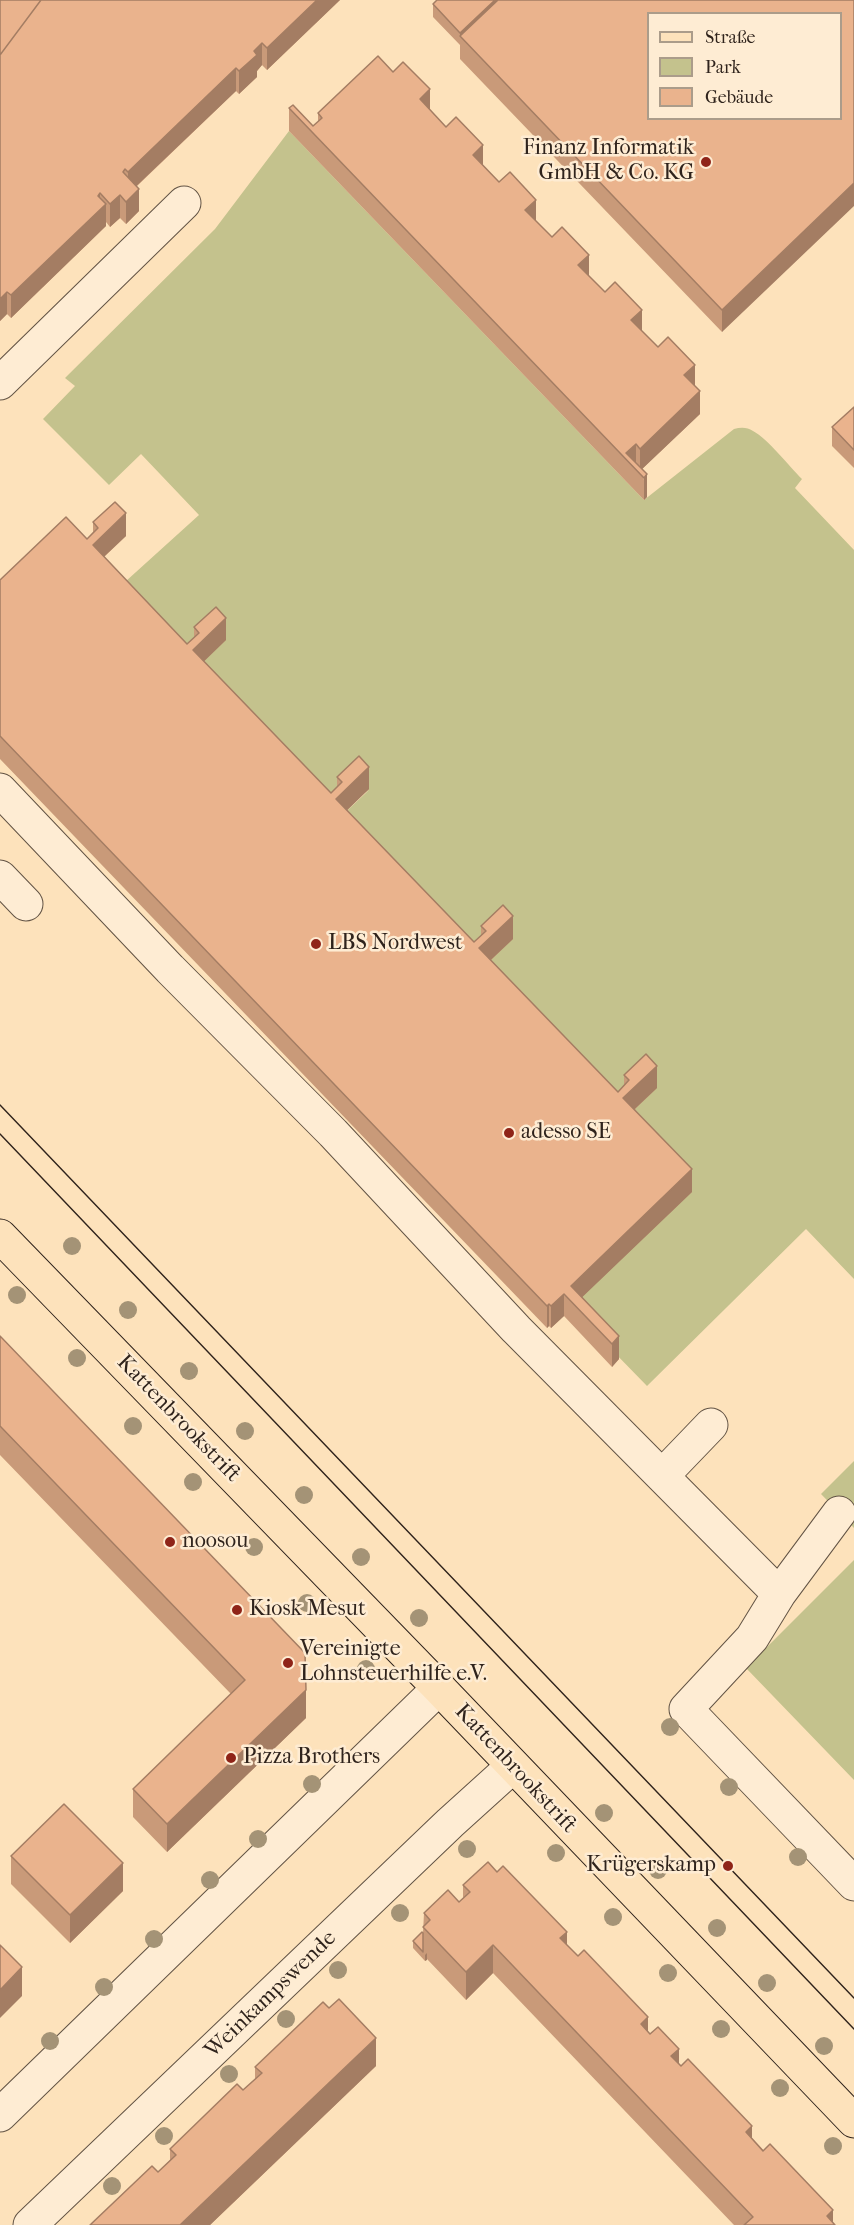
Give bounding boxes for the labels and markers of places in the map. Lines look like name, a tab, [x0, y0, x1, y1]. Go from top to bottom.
place label: Finanz Informatik GmbH & Co. KG	[523, 136, 694, 188]
marker: Finanz Informatik GmbH & Co. KG	[699, 155, 713, 169]
place label: LBS Nordwest	[328, 931, 463, 957]
marker: LBS Nordwest	[309, 937, 323, 951]
place label: adesso SE	[521, 1120, 611, 1146]
marker: adesso SE	[502, 1126, 516, 1140]
place label: noosou	[182, 1529, 249, 1555]
marker: noosou	[163, 1535, 177, 1549]
place label: Kiosk Mesut	[249, 1597, 366, 1623]
marker: Kiosk Mesut	[230, 1603, 244, 1617]
place label: Vereinigte Lohnsteuerhilfe e.V.	[300, 1637, 487, 1688]
marker: Vereinigte Lohnsteuerhilfe e.V.	[281, 1656, 295, 1670]
place label: Pizza Brothers	[243, 1745, 380, 1771]
marker: Pizza Brothers	[224, 1751, 238, 1765]
place label: Krügerskamp	[586, 1853, 716, 1879]
marker: Krügerskamp	[721, 1859, 735, 1873]

